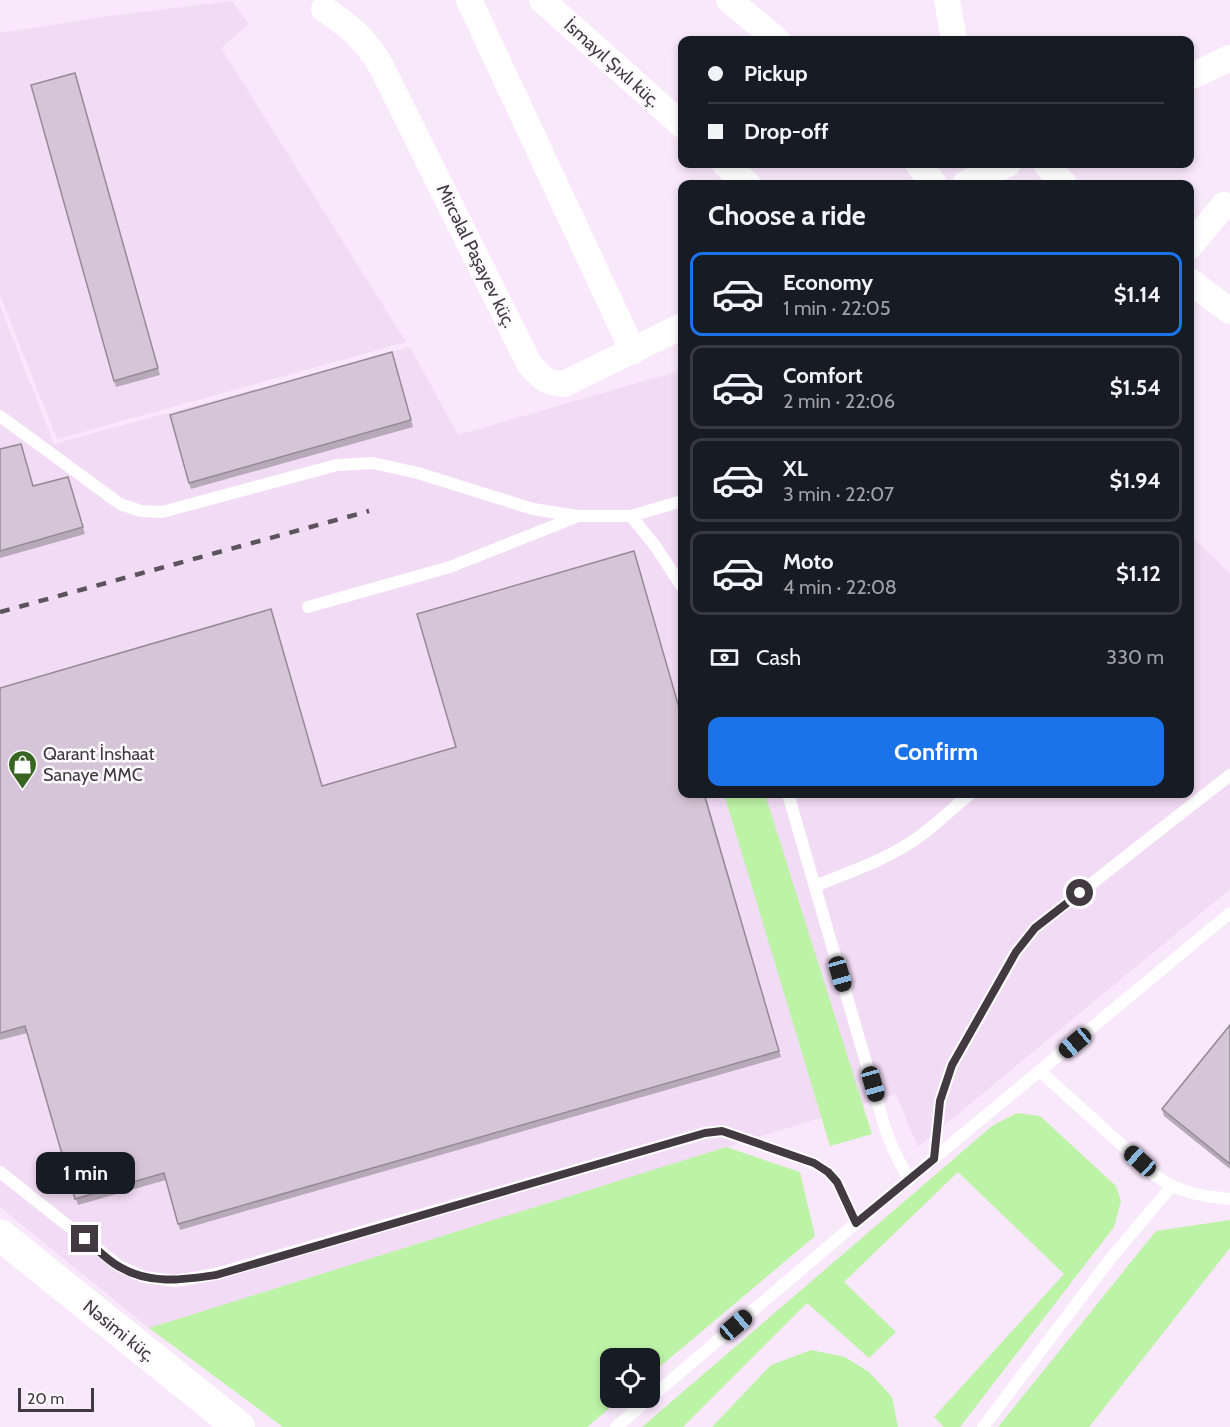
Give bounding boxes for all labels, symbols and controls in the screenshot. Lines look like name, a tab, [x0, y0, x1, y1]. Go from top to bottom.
street label: İsmayıl Şıxlı küç.	[559, 14, 665, 112]
text: Pickup	[744, 60, 808, 87]
text: Drop-off	[744, 118, 828, 145]
street label: Mircəlal Paşayev küç.	[432, 181, 520, 331]
text: Choose a ride	[708, 199, 866, 232]
icon: car	[711, 267, 765, 321]
text: Economy	[783, 269, 873, 296]
text: $1.14	[1114, 281, 1161, 308]
text: 1 min · 22:05	[783, 296, 891, 320]
icon: car	[711, 360, 765, 414]
text: Comfort	[783, 362, 862, 389]
text: $1.54	[1110, 374, 1161, 401]
text: 2 min · 22:06	[783, 389, 895, 413]
icon: car	[711, 453, 765, 507]
text: XL	[783, 455, 808, 482]
text: $1.94	[1110, 467, 1161, 494]
text: 3 min · 22:07	[783, 482, 894, 506]
icon: car	[711, 546, 765, 600]
text: Moto	[783, 548, 834, 575]
text: $1.12	[1116, 560, 1161, 587]
text: 4 min · 22:08	[783, 575, 897, 599]
icon: cash	[708, 641, 741, 674]
text: Cash	[756, 644, 801, 671]
text: 330 m	[1106, 645, 1164, 669]
button: Confirm	[708, 717, 1164, 786]
place label: Qarant İnshaat Sanaye MMC	[43, 743, 155, 786]
shop icon: Qarant İnshaat Sanaye MMC	[6, 748, 38, 790]
route start	[1066, 879, 1093, 906]
car	[826, 954, 854, 994]
car	[1055, 1025, 1095, 1061]
car	[859, 1064, 887, 1104]
car	[1121, 1142, 1159, 1180]
callout: 1 min	[36, 1152, 134, 1194]
text: 1 min	[63, 1161, 108, 1185]
route end	[71, 1225, 98, 1252]
street label: Nəsimi küç.	[79, 1295, 159, 1367]
car	[716, 1307, 756, 1343]
map controls	[600, 1348, 660, 1408]
button: locate	[600, 1348, 660, 1408]
scale bar	[18, 1385, 94, 1412]
text: 20 m	[27, 1389, 64, 1408]

